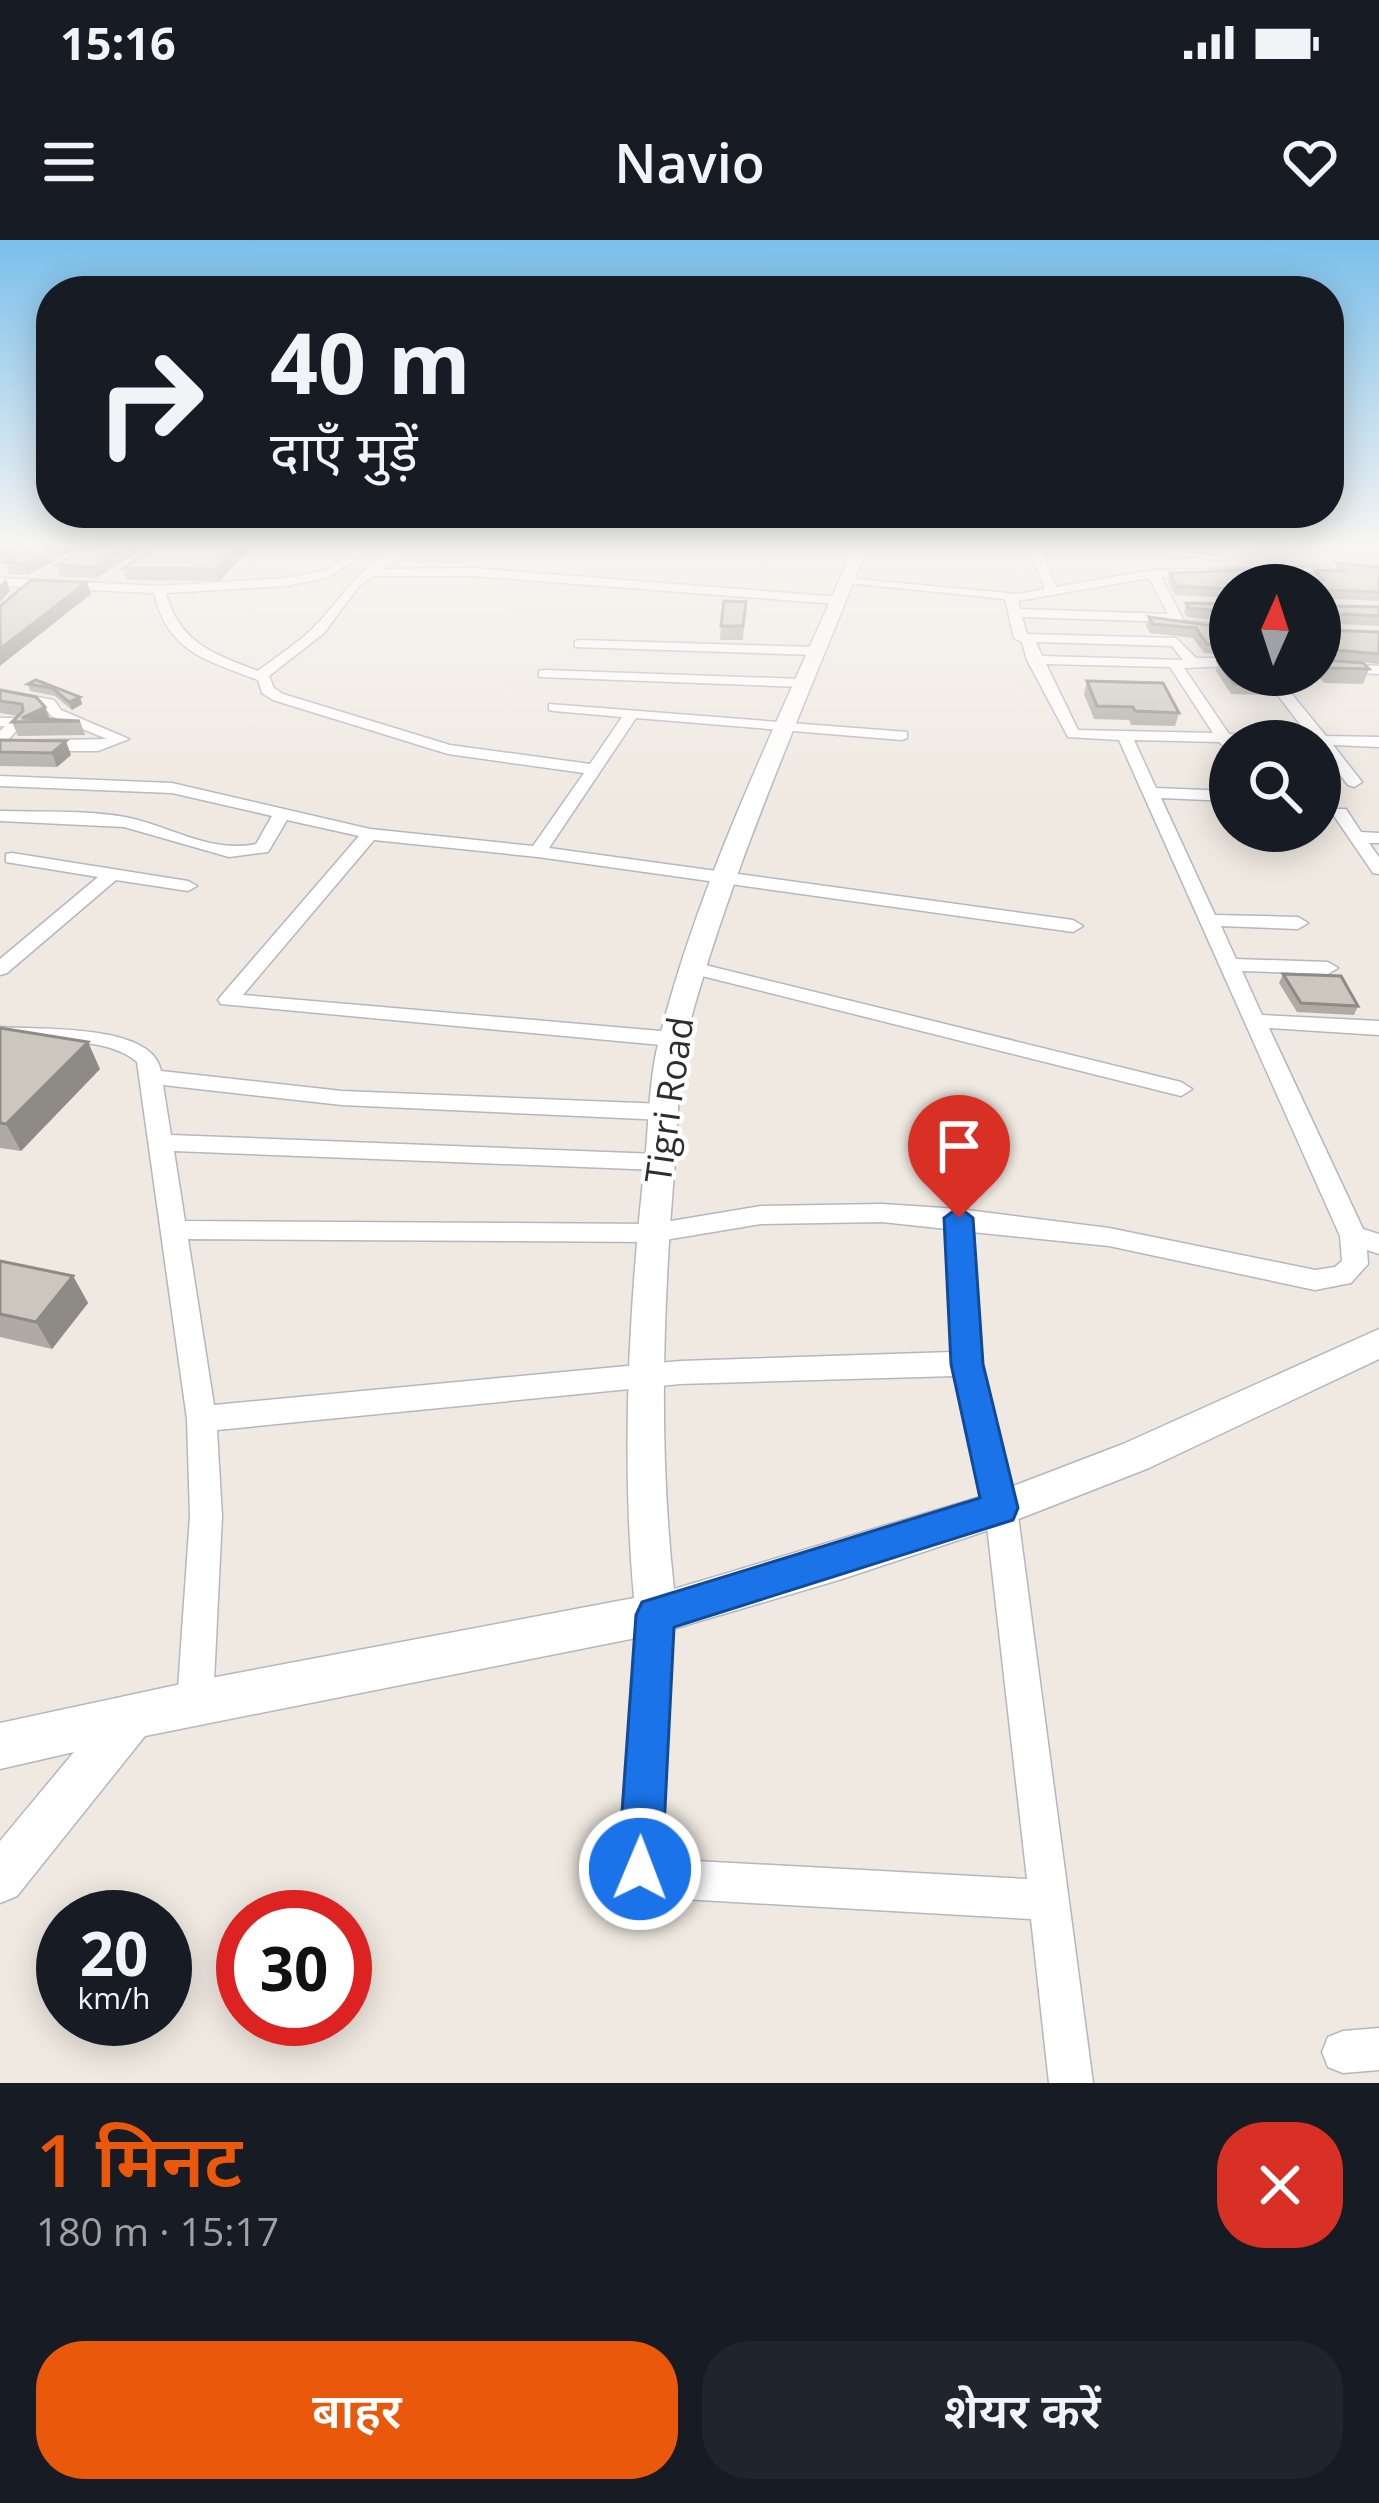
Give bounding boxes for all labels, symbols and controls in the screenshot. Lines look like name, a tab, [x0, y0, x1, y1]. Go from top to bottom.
text: 15:16	[60, 12, 176, 73]
text: Navio	[614, 125, 765, 199]
icon: menu	[36, 129, 102, 195]
icon: heart	[1277, 129, 1343, 195]
text: 40 m	[270, 304, 470, 419]
icon: right	[72, 324, 228, 480]
text: दाएँ मुड़ें	[270, 413, 418, 487]
north arrow	[1209, 564, 1341, 696]
map controls	[1209, 564, 1341, 852]
button: search	[1209, 720, 1341, 852]
street label: Tigri Road	[633, 1014, 704, 1186]
pin	[908, 1095, 1010, 1218]
icon: arrive	[926, 1113, 992, 1179]
position arrow	[577, 1806, 703, 1932]
speed limit sign: 30	[216, 1890, 372, 2046]
text: 20	[80, 1912, 148, 1994]
text: km/h	[78, 1977, 150, 2018]
text: 1 मिनट	[36, 2110, 242, 2208]
button: close	[1217, 2122, 1343, 2248]
text: 180 m · 15:17	[36, 2204, 279, 2257]
button: बाहर	[36, 2341, 678, 2479]
button: शेयर करें	[702, 2341, 1343, 2479]

